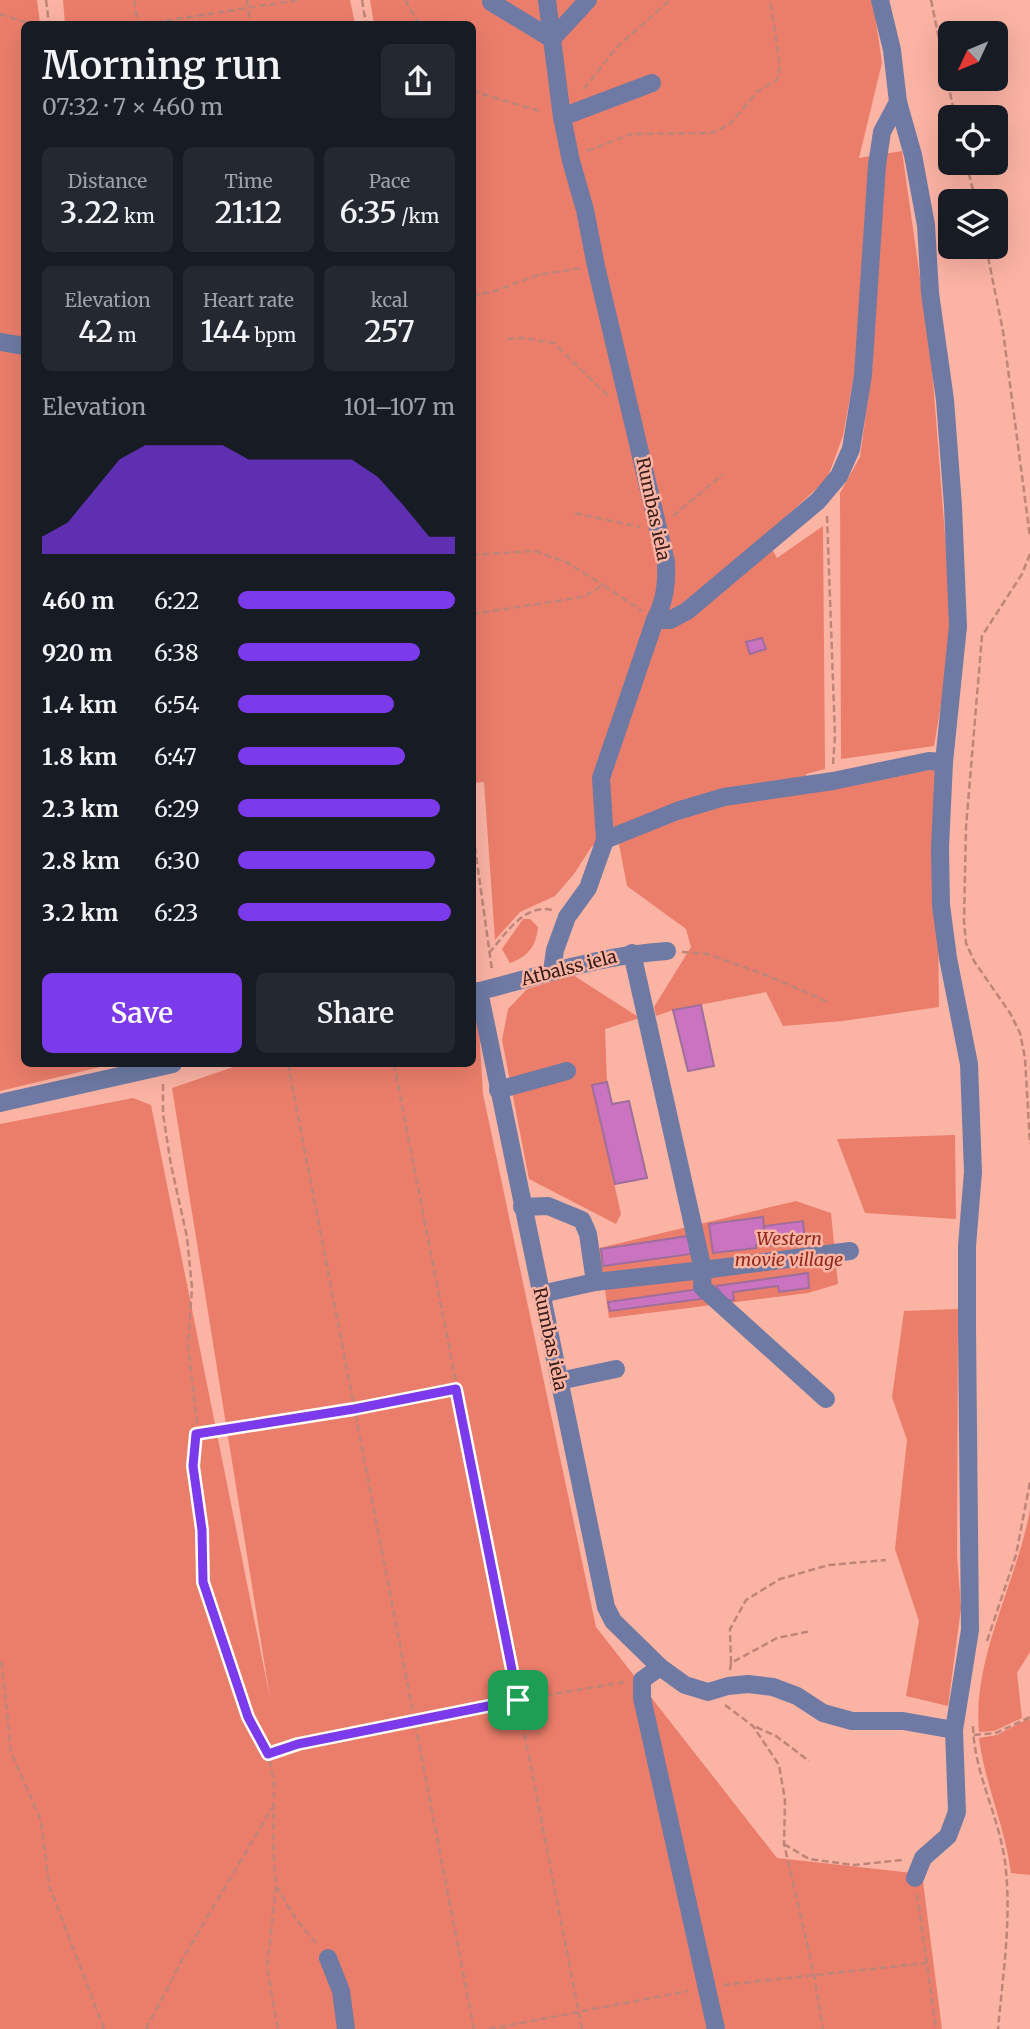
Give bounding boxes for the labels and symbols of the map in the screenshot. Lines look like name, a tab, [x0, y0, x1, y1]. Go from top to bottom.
north arrow	[938, 21, 1008, 91]
street label: Rumbas iela	[631, 455, 676, 563]
street label: Atbalss iela	[518, 944, 619, 991]
park label: Western movie village	[735, 1227, 843, 1271]
street label: Rumbas iela	[528, 1285, 573, 1393]
pin	[488, 1670, 548, 1730]

